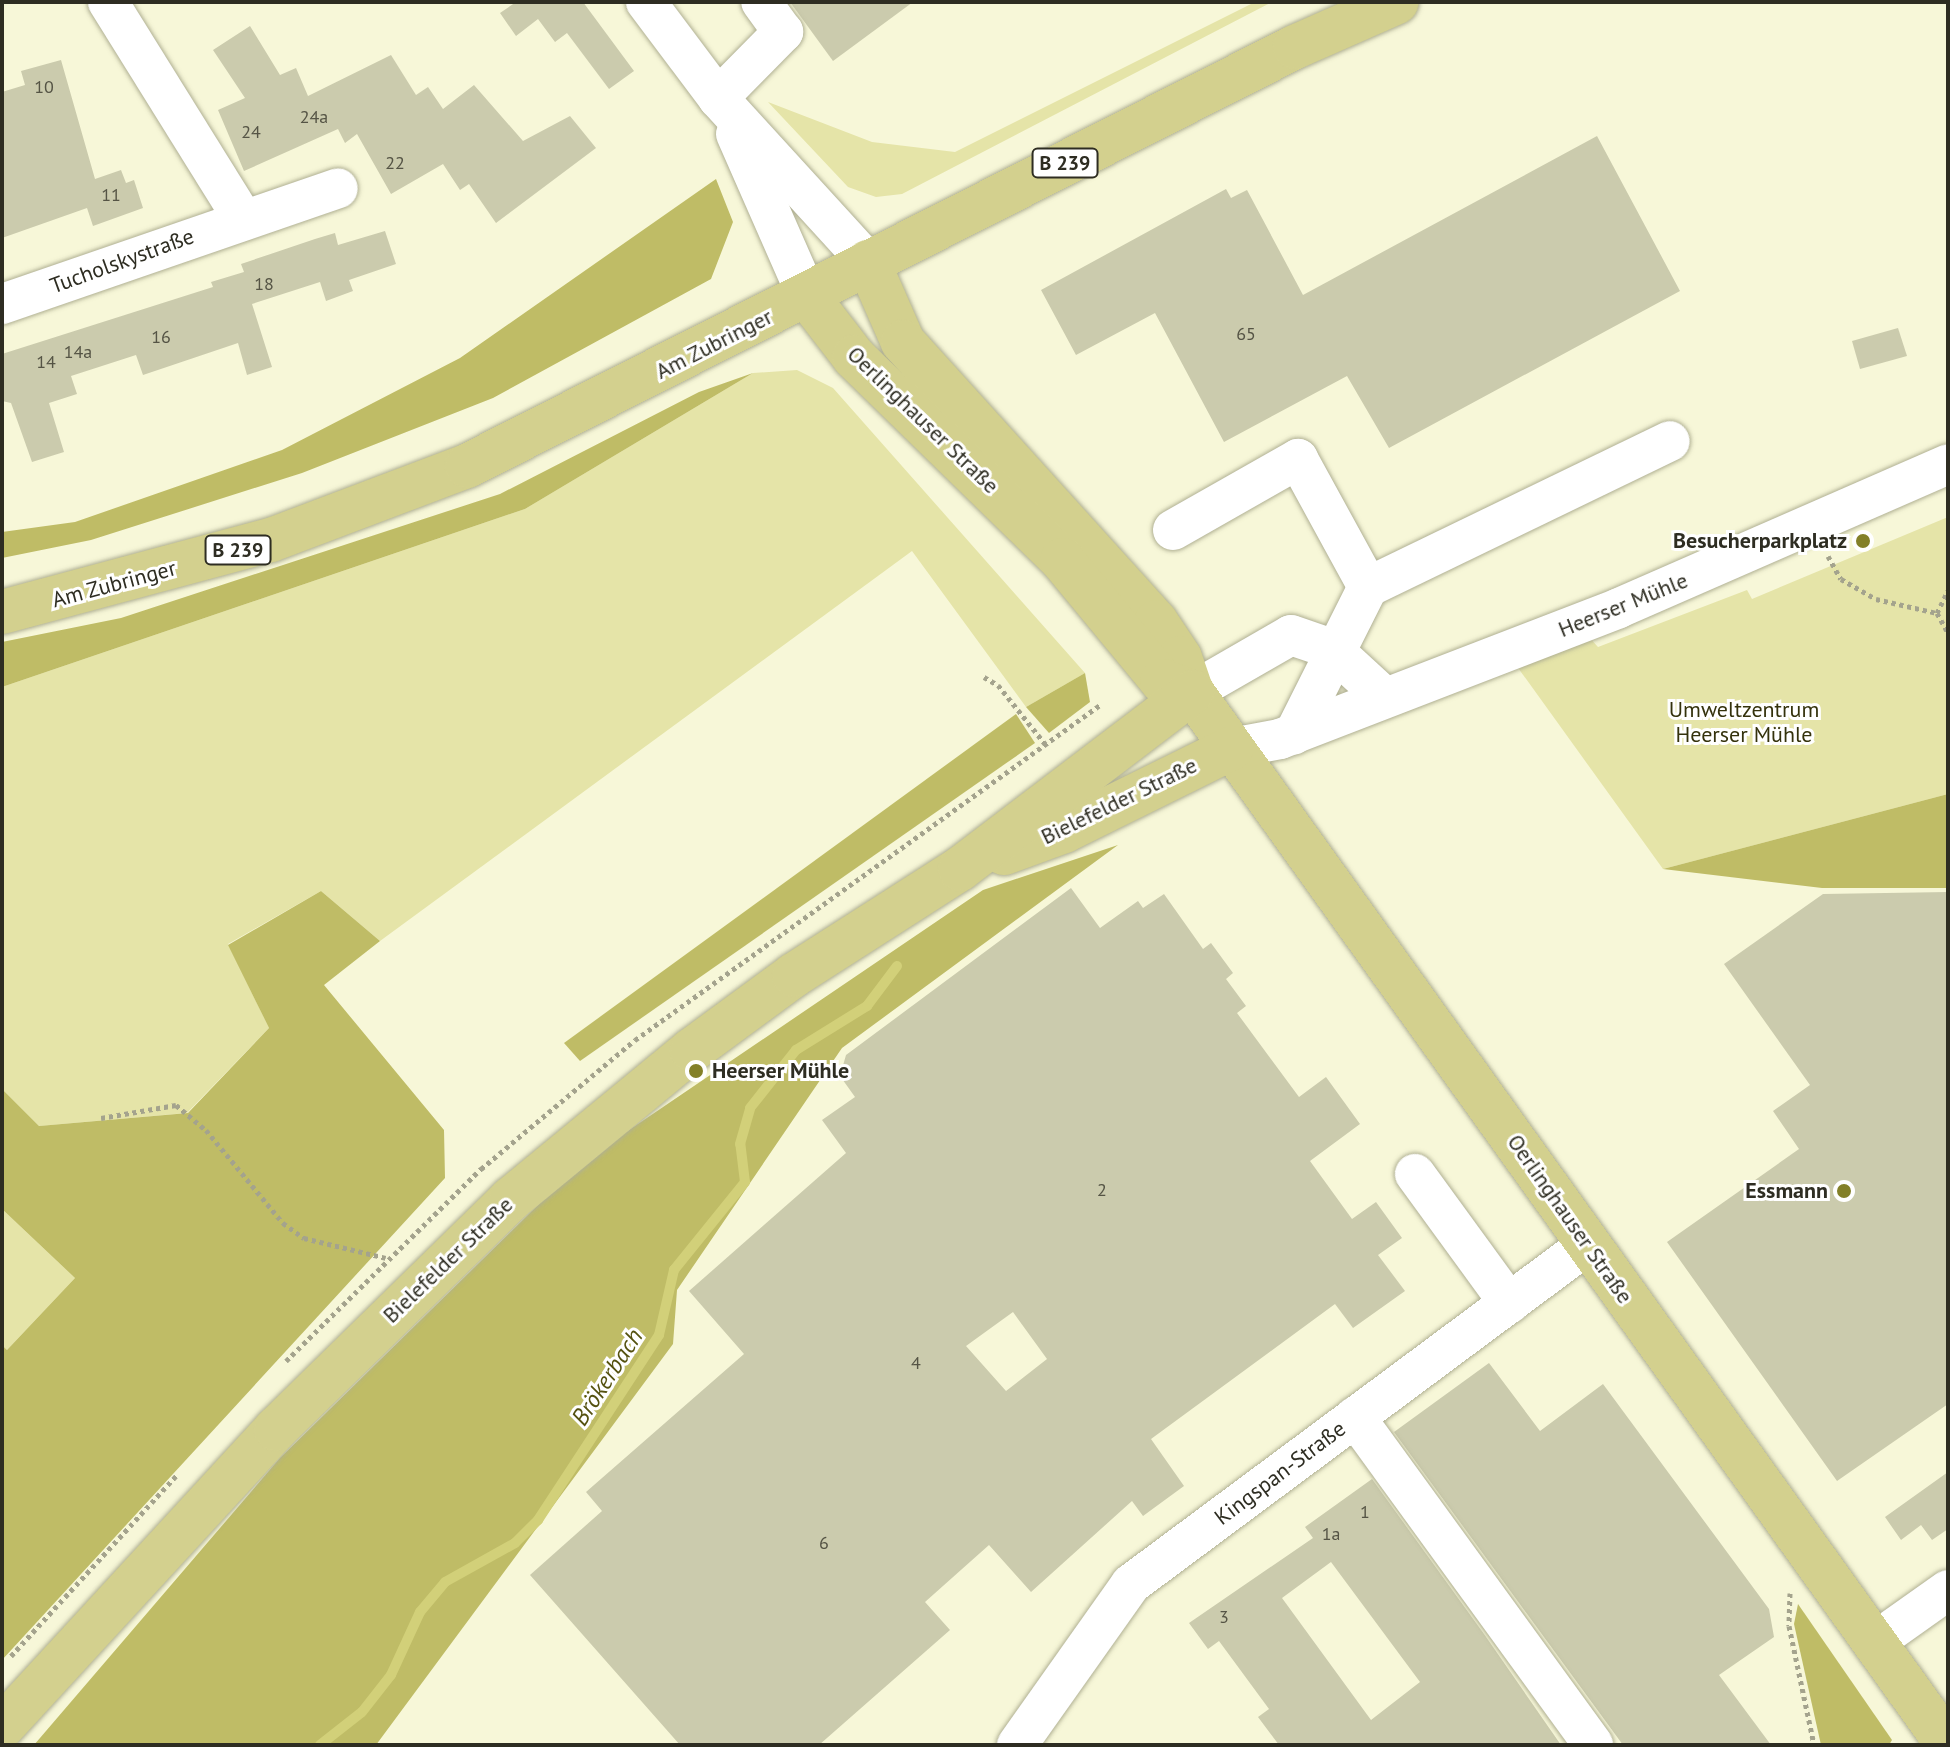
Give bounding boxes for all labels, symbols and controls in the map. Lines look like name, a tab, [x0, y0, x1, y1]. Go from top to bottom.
house number: 10	[34, 76, 54, 98]
house number: 24a	[300, 106, 328, 128]
house number: 24	[241, 121, 261, 143]
road number: B 239	[1031, 147, 1099, 179]
house number: 22	[385, 152, 405, 174]
house number: 11	[101, 184, 121, 206]
street label: Tucholskystraße	[46, 223, 198, 299]
house number: 18	[254, 273, 274, 295]
street label: Am Zubringer	[651, 303, 777, 385]
house number: 65	[1236, 323, 1256, 345]
house number: 16	[151, 326, 171, 348]
house number: 14a	[64, 341, 92, 363]
street label: Oerlinghauser Straße	[842, 341, 1004, 499]
house number: 14	[36, 351, 56, 373]
place label: Besucherparkplatz	[1673, 528, 1847, 554]
marker: Besucherparkplatz	[1854, 532, 1872, 550]
road number: B 239	[204, 534, 272, 566]
street label: Am Zubringer	[49, 555, 179, 613]
street label: Heerser Mühle	[1555, 567, 1691, 643]
park label: Umweltzentrum Heerser Mühle	[1669, 696, 1819, 748]
street label: Bielefelder Straße	[1037, 752, 1201, 850]
place label: Heerser Mühle	[712, 1058, 849, 1084]
marker: Heerser Mühle	[687, 1062, 705, 1080]
street label: Oerlinghauser Straße	[1502, 1129, 1638, 1309]
place label: Essmann	[1745, 1178, 1828, 1204]
house number: 2	[1097, 1179, 1107, 1201]
marker: Essmann	[1835, 1182, 1853, 1200]
street label: Bielefelder Straße	[378, 1191, 518, 1329]
water label: Brökerbach	[565, 1323, 649, 1431]
house number: 4	[911, 1352, 921, 1374]
street label: Kingspan-Straße	[1209, 1415, 1351, 1531]
house number: 1	[1360, 1501, 1370, 1523]
house number: 1a	[1322, 1523, 1340, 1545]
house number: 6	[819, 1532, 829, 1554]
house number: 3	[1219, 1606, 1229, 1628]

